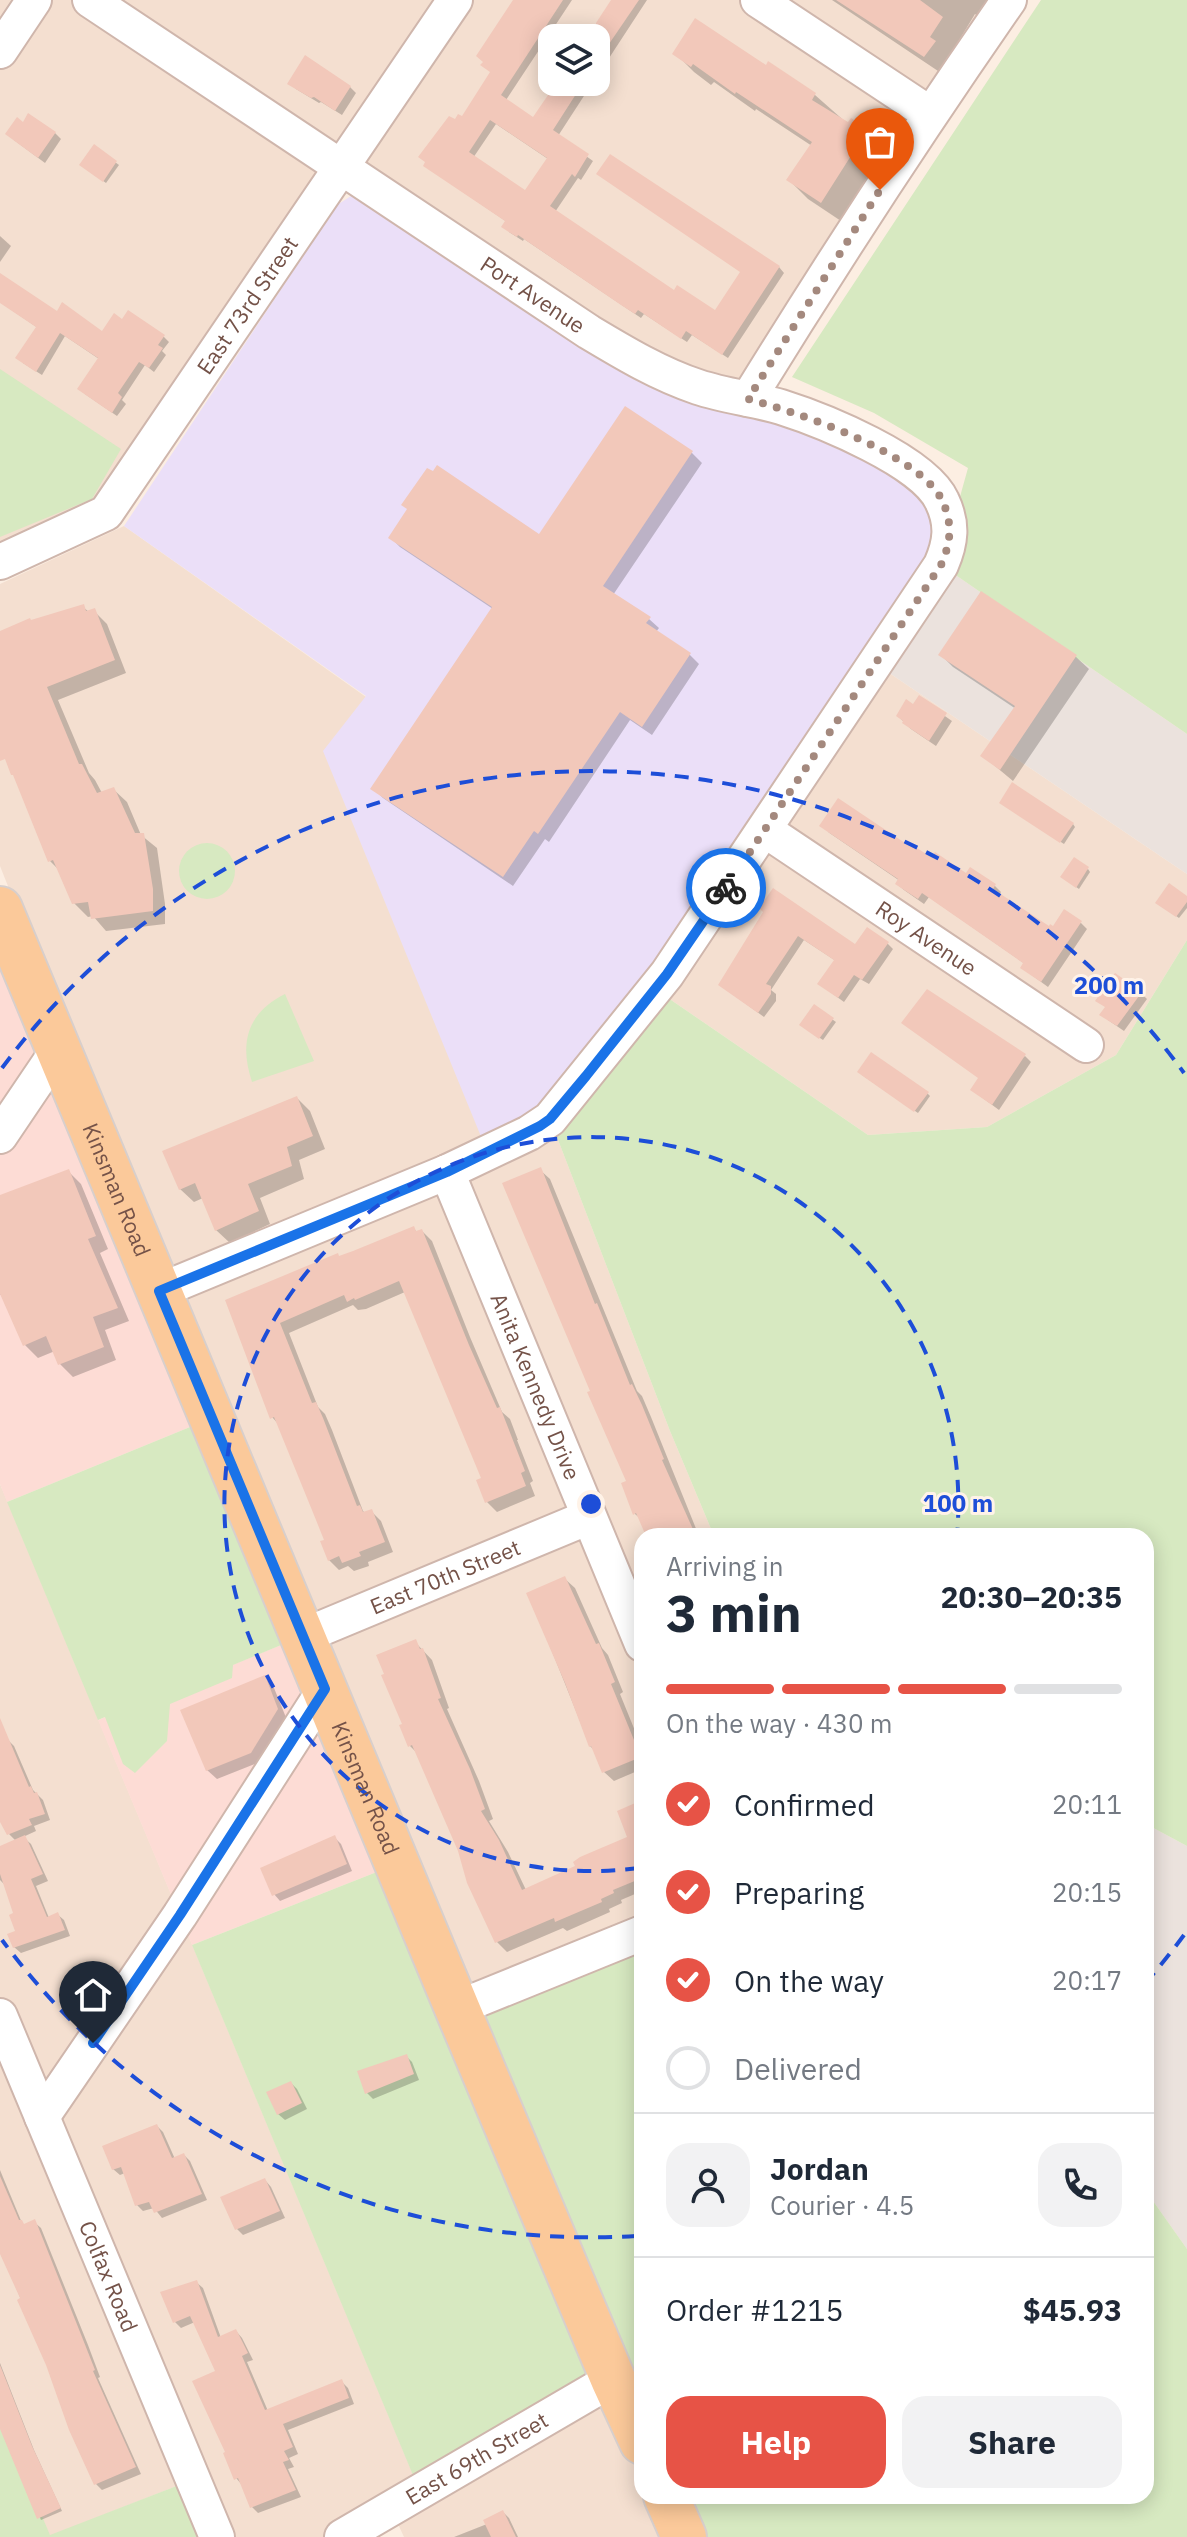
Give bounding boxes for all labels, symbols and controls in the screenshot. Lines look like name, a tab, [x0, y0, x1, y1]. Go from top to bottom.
map controls	[538, 24, 610, 96]
button: layers	[538, 24, 610, 96]
pin	[846, 108, 914, 190]
icon: bag	[858, 120, 902, 164]
street label: East 73rd Street	[190, 230, 304, 380]
street label: Port Avenue	[475, 249, 591, 340]
courier	[686, 848, 766, 928]
icon: bike	[704, 866, 748, 910]
street label: Roy Avenue	[870, 893, 983, 982]
text: 200 m	[1074, 969, 1144, 1001]
street label: Kinsman Road	[77, 1118, 158, 1261]
street label: Anita Kennedy Drive	[485, 1289, 588, 1484]
text: 100 m	[923, 1487, 993, 1519]
centre of rings	[577, 1490, 605, 1518]
street label: East 70th Street	[365, 1532, 525, 1621]
text: Arriving in	[666, 1549, 783, 1583]
text: 20:30–20:35	[941, 1577, 1122, 1616]
text: 3 min	[666, 1579, 802, 1646]
text: On the way · 430 m	[666, 1706, 892, 1740]
street label: Kinsman Road	[325, 1717, 407, 1859]
icon: check	[666, 1782, 710, 1826]
text: Confirmed	[734, 1785, 875, 1824]
text: 20:11	[1052, 1787, 1122, 1821]
icon: check	[666, 1870, 710, 1914]
text: Preparing	[734, 1873, 864, 1912]
text: 20:15	[1052, 1875, 1122, 1909]
icon: check	[666, 1958, 710, 2002]
pin	[59, 1961, 127, 2043]
text: On the way	[734, 1961, 884, 2000]
text: 20:17	[1052, 1963, 1122, 1997]
icon: home	[71, 1973, 115, 2017]
text: Delivered	[734, 2049, 862, 2088]
button: person	[666, 2143, 750, 2227]
button: phone	[1038, 2143, 1122, 2227]
text: Jordan	[770, 2149, 869, 2188]
text: Courier · 4.5	[770, 2188, 914, 2222]
street label: Colfax Road	[73, 2216, 145, 2336]
text: Order #1215	[666, 2290, 843, 2329]
text: $45.93	[1023, 2290, 1122, 2329]
button: Help	[666, 2396, 886, 2488]
button: Share	[902, 2396, 1122, 2488]
street label: East 69th Street	[400, 2405, 553, 2511]

